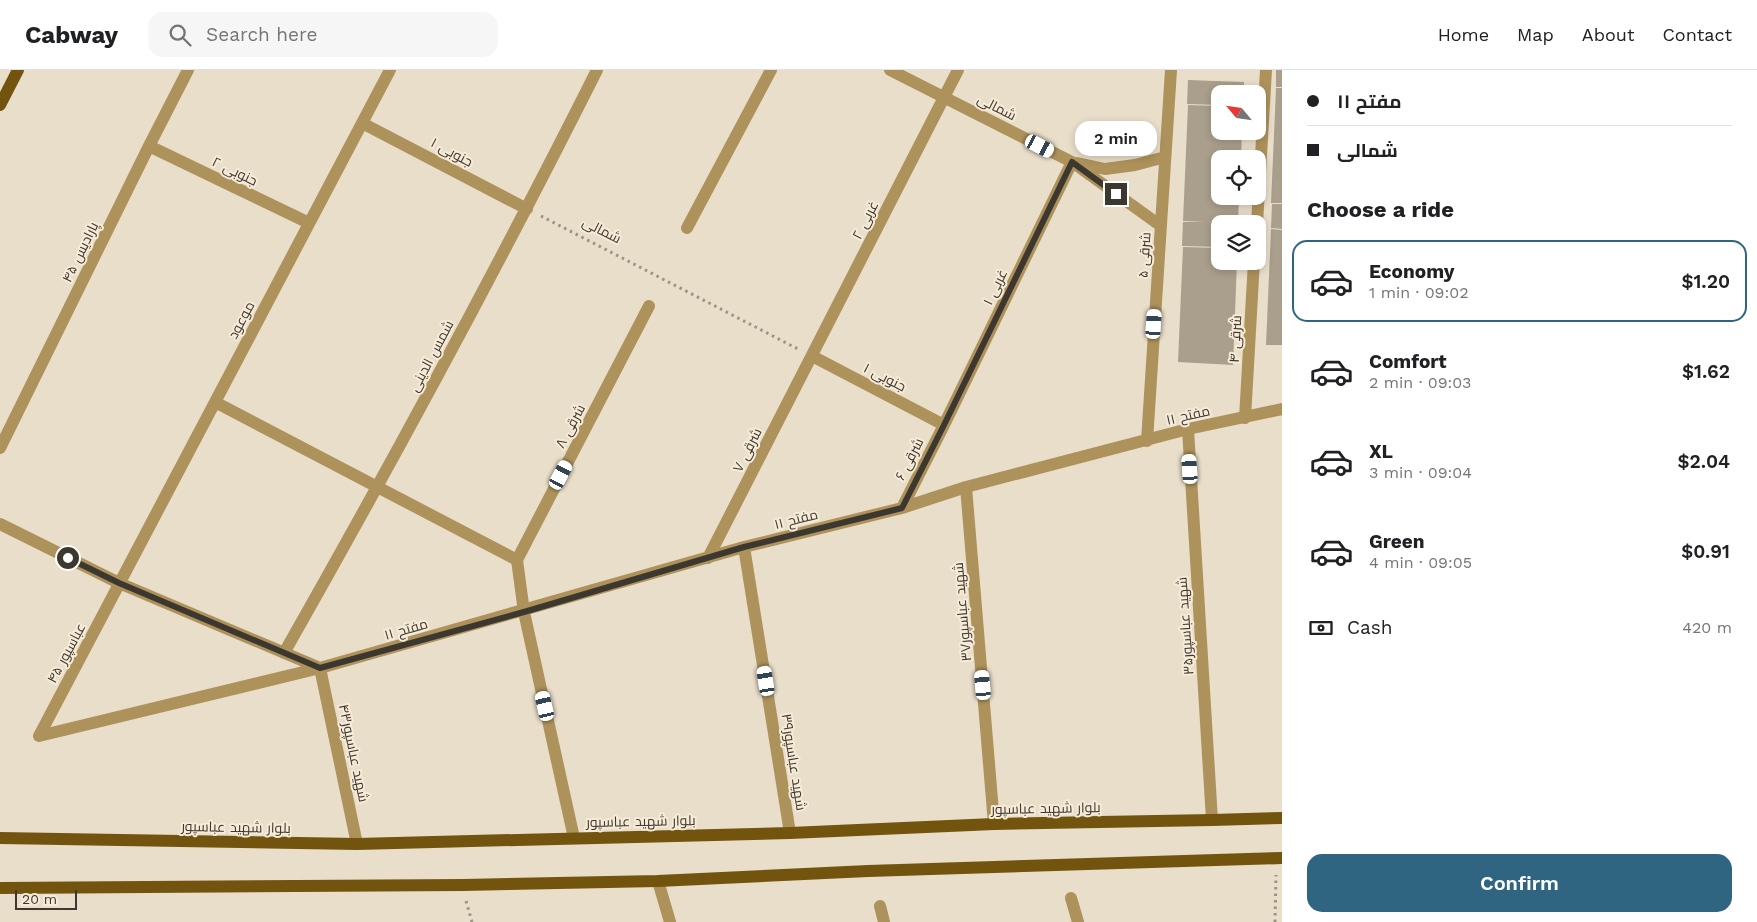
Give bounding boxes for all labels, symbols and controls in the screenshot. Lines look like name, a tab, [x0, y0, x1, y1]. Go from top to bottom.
search box	[148, 12, 498, 57]
text: Cabway	[25, 21, 118, 49]
icon: search	[166, 21, 194, 49]
text: Search here	[206, 23, 317, 46]
text: Home	[1438, 24, 1489, 45]
text: Map	[1517, 24, 1554, 45]
text: About	[1582, 24, 1634, 45]
text: Contact	[1662, 24, 1732, 45]
north arrow	[1211, 85, 1266, 140]
map controls	[1211, 85, 1266, 270]
street label: شمالی	[975, 90, 1019, 124]
text: مفتح ۱۱	[1337, 90, 1401, 113]
callout: 2 min	[1075, 122, 1157, 156]
text: 2 min	[1094, 129, 1138, 148]
car	[1023, 133, 1056, 159]
street label: ۱ جنوبی	[428, 134, 476, 170]
text: شمالی	[1337, 139, 1398, 162]
button: locate	[1211, 150, 1266, 205]
street label: جنوبی ۲	[210, 153, 260, 189]
route end	[1105, 183, 1127, 205]
text: Choose a ride	[1307, 197, 1454, 222]
street label: غربی ۲	[849, 198, 881, 242]
street label: شمالی	[580, 213, 624, 247]
button: layers	[1211, 215, 1266, 270]
street label: پارادیس ۴۵	[59, 219, 103, 286]
street label: شرقی ۵	[1134, 231, 1154, 279]
icon: car	[1309, 259, 1354, 304]
text: Economy	[1369, 260, 1454, 283]
street label: غربی ۱	[980, 267, 1010, 307]
text: $1.20	[1681, 270, 1730, 293]
text: 1 min · 09:02	[1369, 283, 1468, 302]
street label: موعود	[224, 298, 258, 342]
car	[1145, 309, 1162, 339]
street label: ۴ شرقی	[1226, 315, 1244, 363]
street label: شمس الدینی	[405, 318, 457, 394]
icon: car	[1309, 349, 1354, 394]
text: Comfort	[1369, 350, 1447, 373]
street label: جنوبی ۱	[861, 360, 909, 394]
text: $1.62	[1682, 360, 1730, 383]
text: 2 min · 09:03	[1369, 373, 1471, 392]
street label: شرقی ۸	[552, 401, 588, 451]
street label: مفتح ۱۱	[1165, 402, 1212, 429]
street label: شرقی ۷	[729, 425, 765, 475]
street label: شرقی ۶	[892, 435, 926, 483]
icon: car	[1309, 439, 1354, 484]
text: XL	[1369, 440, 1393, 463]
text: $2.04	[1678, 450, 1730, 473]
car	[1181, 454, 1198, 484]
car	[547, 458, 574, 492]
text: 3 min · 09:04	[1369, 463, 1472, 482]
street label: مفتح ۱۱	[773, 506, 820, 533]
icon: car	[1309, 529, 1354, 574]
text: Green	[1369, 530, 1425, 553]
text: $0.91	[1681, 540, 1730, 563]
route start	[57, 547, 79, 569]
text: 4 min · 09:05	[1369, 553, 1472, 572]
street label: شهید عباسپور۳۷	[950, 562, 976, 662]
street label: شهید عباسپور۳۵	[1174, 576, 1198, 676]
icon: cash	[1307, 614, 1335, 642]
street label: مفتح ۱۱	[383, 615, 430, 644]
text: Cash	[1347, 616, 1393, 639]
text: 420 m	[1682, 618, 1732, 637]
street label: عباسپور ۴۵	[44, 620, 90, 687]
car	[756, 665, 775, 697]
car	[974, 669, 991, 701]
car	[534, 690, 555, 722]
street label: ۴۳شهید عباسپور	[334, 702, 372, 804]
street label: شهید عباسپور۳۹	[776, 712, 810, 812]
street label: بلوار شهید عباسپور	[990, 799, 1101, 819]
street label: بلوار شهید عباسپور	[585, 812, 696, 832]
street label: بلوار شهید عباسپور	[180, 818, 291, 838]
button: Confirm	[1307, 854, 1732, 912]
scale bar	[15, 887, 78, 910]
text: 20 m	[22, 891, 57, 907]

